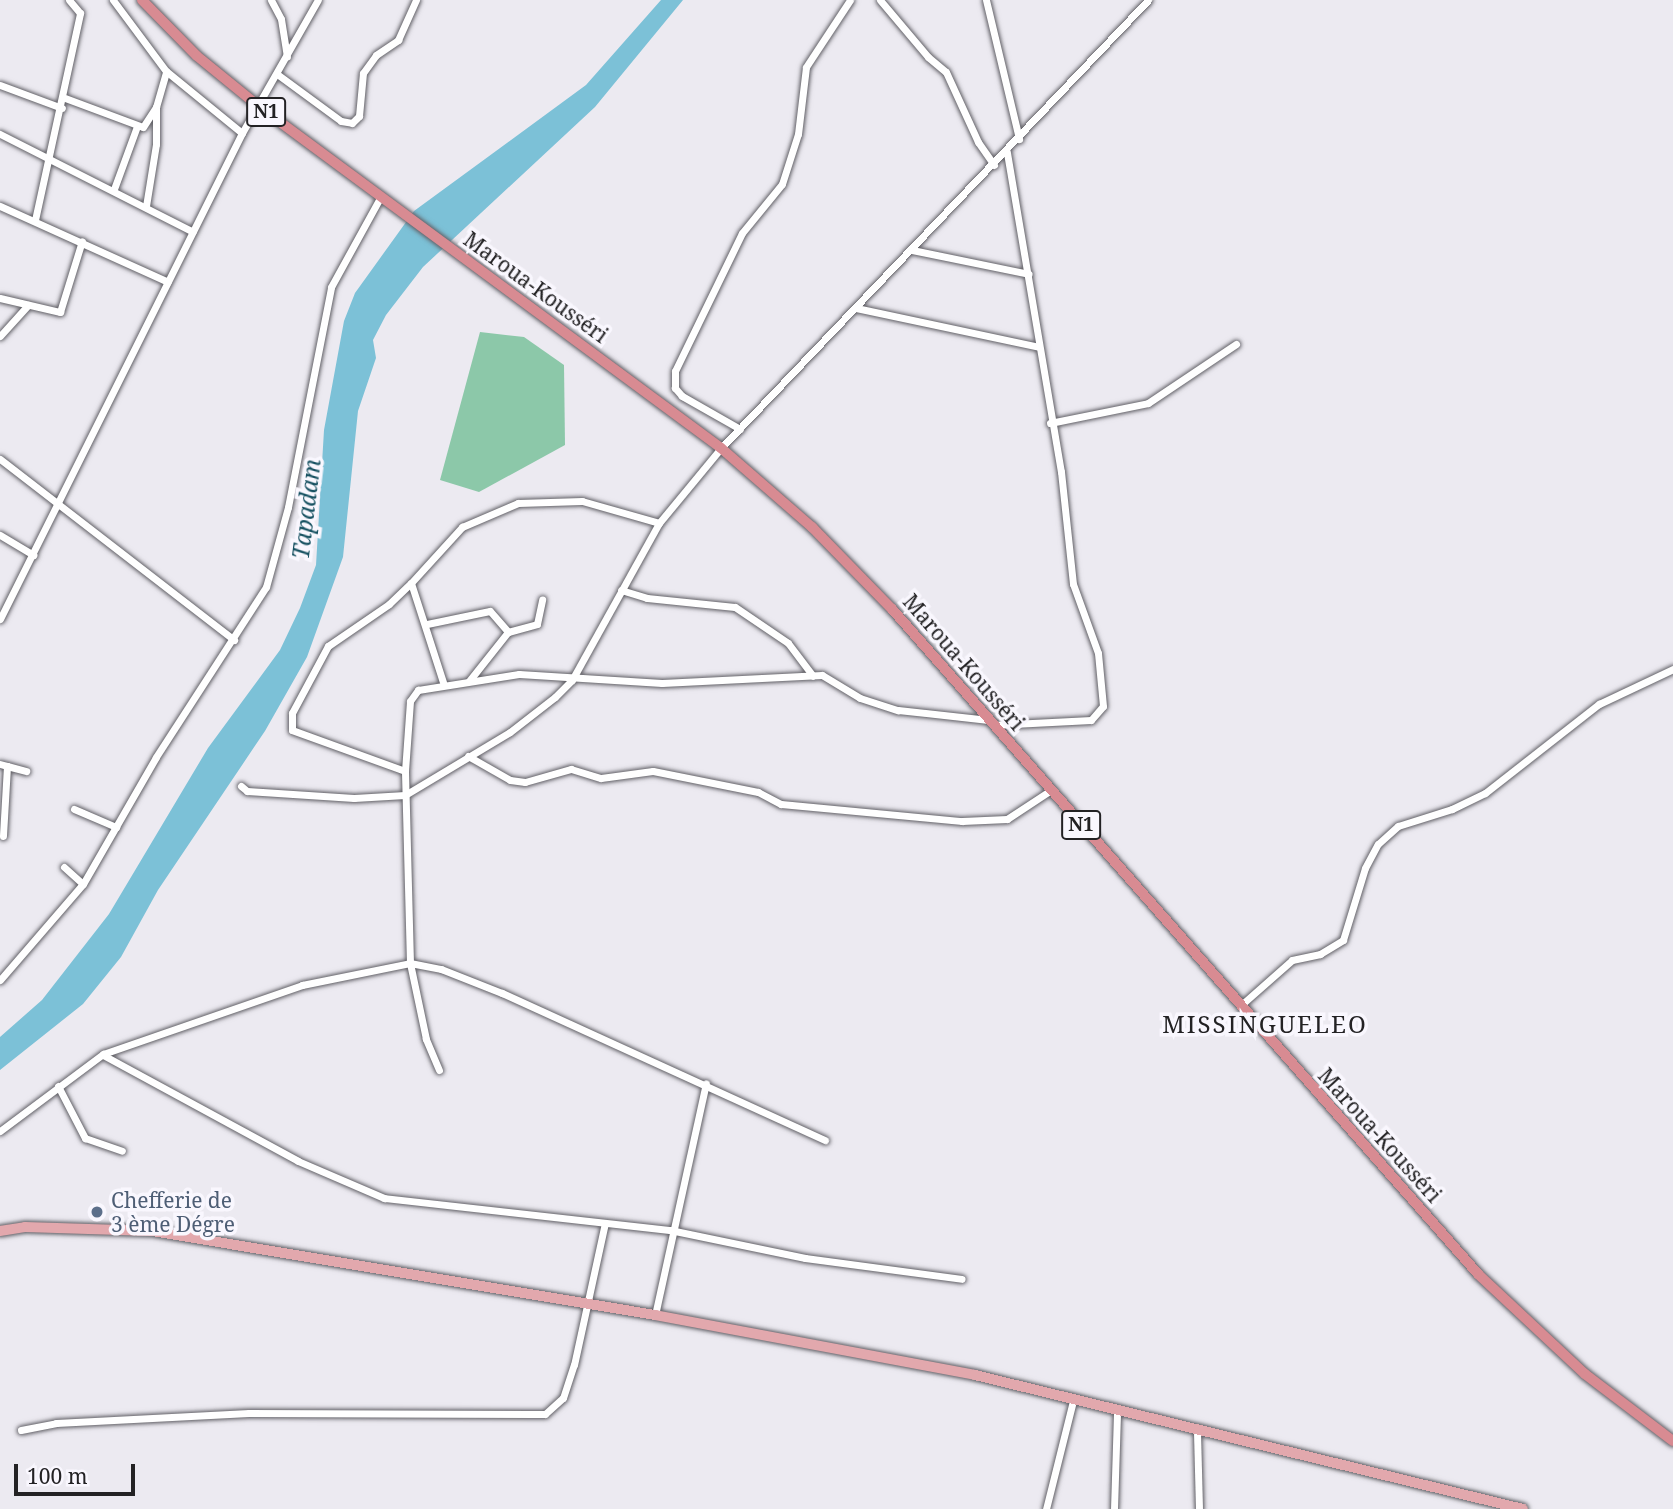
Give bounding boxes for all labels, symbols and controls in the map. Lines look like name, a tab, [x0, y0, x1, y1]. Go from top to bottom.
road number: N1	[245, 96, 287, 128]
street label: Maroua-Kousséri	[459, 226, 613, 348]
water label: Tapadam	[286, 457, 326, 561]
street label: Maroua-Kousséri	[898, 589, 1030, 735]
road number: N1	[1060, 810, 1102, 840]
district label: MISSINGUELEO	[1164, 1010, 1366, 1038]
street label: Maroua-Kousséri	[1313, 1063, 1447, 1207]
place label: Chefferie de 3 ème Dégre	[111, 1187, 235, 1237]
marker: Chefferie de 3 ème Dégre	[89, 1204, 105, 1220]
scale bar	[18, 1450, 138, 1494]
text: 100 m	[27, 1462, 88, 1490]

